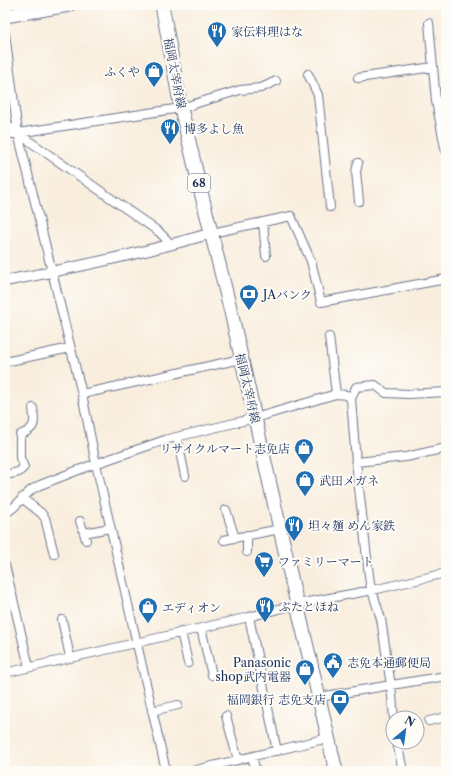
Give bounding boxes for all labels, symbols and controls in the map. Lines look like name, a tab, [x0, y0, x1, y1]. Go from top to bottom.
restaurant icon: 家伝料理はな	[206, 20, 228, 48]
place label: 家伝料理はな	[231, 24, 303, 39]
street label: 福岡太宰府線	[161, 36, 189, 110]
shop icon: ふくや	[143, 60, 165, 88]
place label: ふくや	[104, 64, 140, 79]
restaurant icon: 博多よし魚	[159, 117, 181, 145]
place label: 博多よし魚	[184, 121, 244, 136]
road number: 68	[188, 174, 210, 192]
bank icon: JAバンク	[238, 283, 260, 311]
place label: JAバンク	[261, 287, 312, 302]
street label: 福岡太宰府線	[233, 351, 263, 425]
shop icon: リサイクルマート志免店	[293, 437, 315, 465]
place label: リサイクルマート志免店	[160, 441, 290, 456]
shop icon: 武田メガネ	[294, 469, 316, 497]
place label: 武田メガネ	[319, 473, 379, 488]
restaurant icon: 坦々麺 めん家鉄	[283, 514, 305, 542]
place label: 坦々麺 めん家鉄	[308, 518, 395, 533]
supermarket icon: ファミリーマート	[253, 550, 275, 578]
place label: ファミリーマート	[278, 554, 374, 569]
restaurant icon: ぶたとほね	[254, 595, 276, 623]
shop icon: エディオン	[137, 596, 159, 624]
place label: ぶたとほね	[279, 599, 339, 614]
place label: エディオン	[162, 600, 221, 615]
public building icon: 志免本通郵便局	[322, 651, 344, 679]
place label: Panasonic shop武内電器	[216, 655, 291, 684]
place label: 志免本通郵便局	[347, 655, 431, 670]
shop icon: Panasonic shop武内電器	[294, 658, 316, 686]
bank icon: 福岡銀行 志免支店	[329, 688, 351, 716]
place label: 福岡銀行 志免支店	[227, 692, 326, 707]
north arrow	[385, 710, 425, 750]
text: N	[402, 713, 418, 730]

